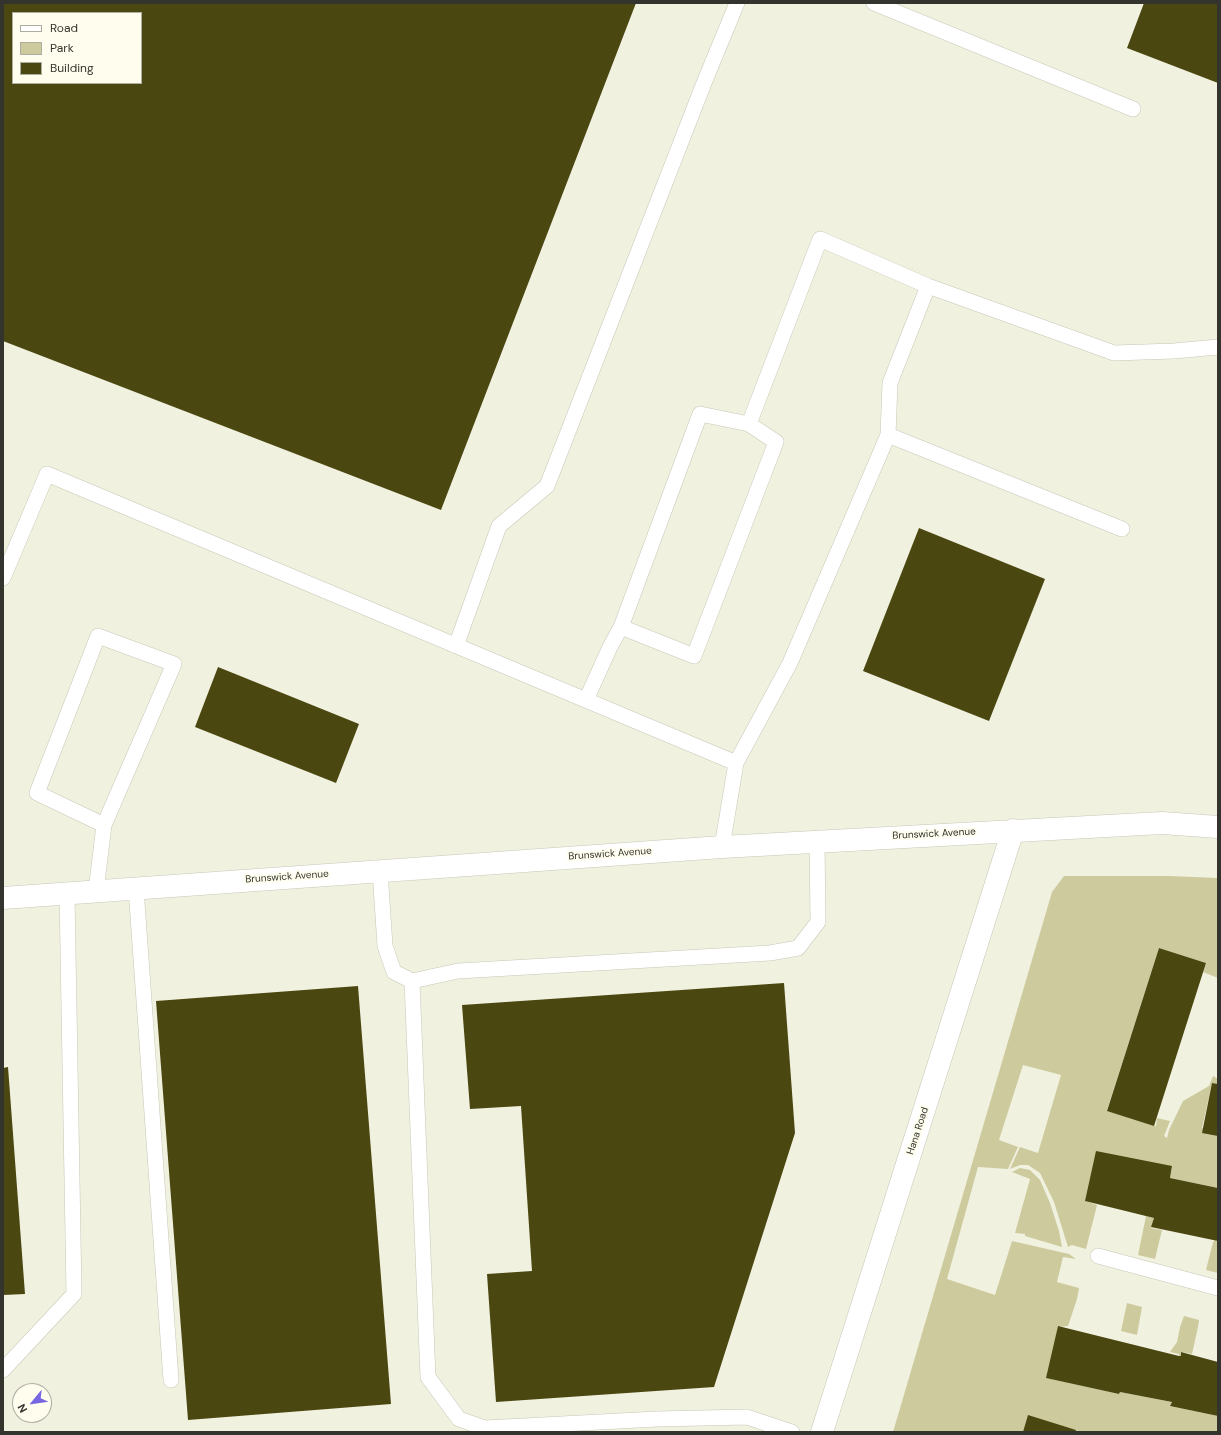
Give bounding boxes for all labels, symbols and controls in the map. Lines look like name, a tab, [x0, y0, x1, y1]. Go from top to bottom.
legend	[12, 12, 142, 84]
text: Road	[50, 20, 78, 36]
text: Park	[50, 40, 74, 56]
text: Building	[50, 60, 94, 76]
street label: Brunswick Avenue	[892, 826, 976, 842]
street label: Brunswick Avenue	[568, 845, 652, 863]
street label: Brunswick Avenue	[245, 868, 329, 886]
street label: Hana Road	[905, 1106, 931, 1156]
north arrow	[12, 1383, 52, 1423]
text: N	[14, 1401, 30, 1415]

